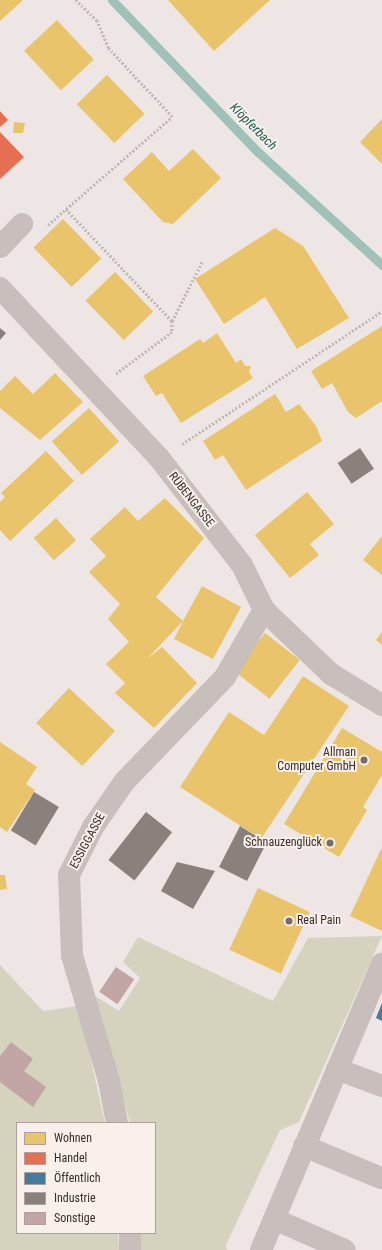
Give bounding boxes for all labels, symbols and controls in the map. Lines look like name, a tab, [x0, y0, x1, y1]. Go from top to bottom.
water label: Klöpferbach	[226, 100, 280, 154]
street label: RÜBENGASSE	[165, 470, 217, 530]
place label: Allman Computer GmbH	[277, 746, 356, 774]
marker: Allman Computer GmbH	[359, 755, 369, 765]
street label: ESSIGGASSE	[67, 811, 109, 871]
place label: Schnauzenglück	[245, 836, 322, 850]
marker: Schnauzenglück	[325, 838, 335, 848]
place label: Real Pain	[297, 914, 341, 928]
marker: Real Pain	[284, 916, 294, 926]
legend	[16, 1122, 156, 1234]
text: Wohnen	[54, 1131, 92, 1145]
text: Handel	[54, 1151, 87, 1165]
text: Öffentlich	[54, 1171, 101, 1185]
text: Industrie	[54, 1191, 96, 1205]
text: Sonstige	[54, 1211, 95, 1225]

